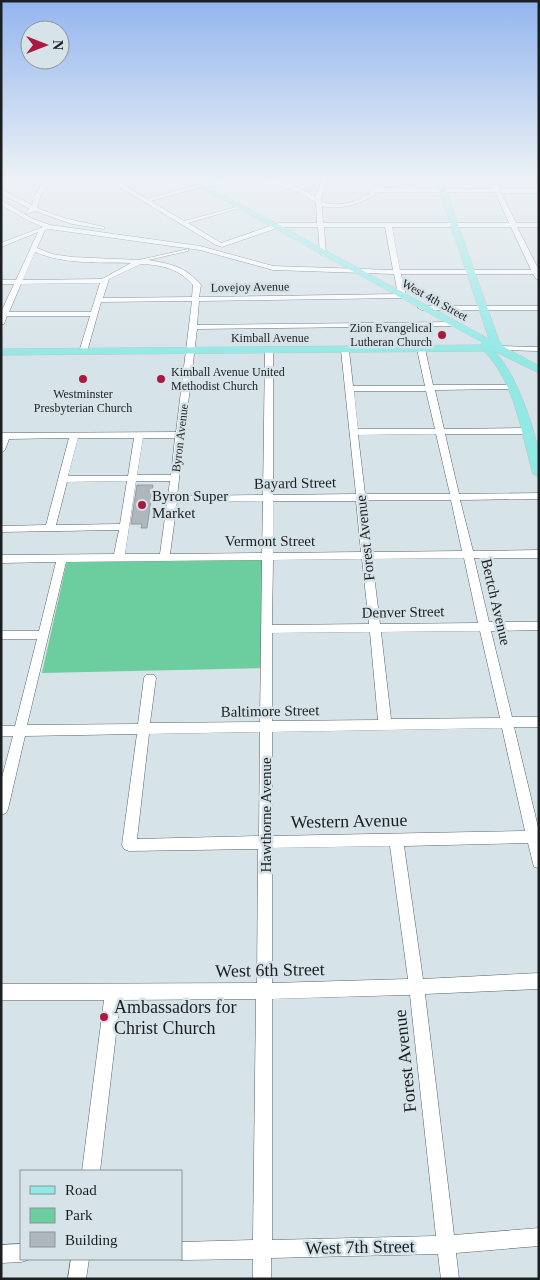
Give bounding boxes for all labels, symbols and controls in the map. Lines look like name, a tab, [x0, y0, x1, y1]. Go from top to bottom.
north arrow	[20, 20, 70, 70]
text: N	[50, 40, 65, 50]
street label: West 4th Street	[400, 276, 471, 324]
street label: Lovejoy Avenue	[211, 279, 289, 295]
place label: Zion Evangelical Lutheran Church	[350, 321, 433, 349]
marker: Zion Evangelical Lutheran Church	[436, 329, 448, 341]
street label: Kimball Avenue	[231, 331, 309, 345]
place label: Kimball Avenue United Methodist Church	[171, 365, 285, 393]
marker: Westminster Presbyterian Church	[77, 373, 89, 385]
marker: Kimball Avenue United Methodist Church	[155, 373, 167, 385]
place label: Westminster Presbyterian Church	[34, 387, 132, 415]
street label: Byron Avenue	[169, 403, 191, 473]
street label: Bayard Street	[254, 474, 337, 492]
place label: Byron Super Market	[152, 488, 228, 521]
street label: Forest Avenue	[353, 494, 377, 582]
marker: Byron Super Market	[136, 499, 148, 511]
street label: Vermont Street	[225, 533, 316, 549]
street label: Bertch Avenue	[478, 557, 514, 647]
street label: Denver Street	[361, 603, 445, 621]
street label: Baltimore Street	[221, 702, 320, 720]
street label: Hawthorne Avenue	[258, 757, 274, 873]
street label: Western Avenue	[290, 810, 408, 832]
street label: West 6th Street	[215, 959, 325, 981]
place label: Ambassadors for Christ Church	[114, 997, 236, 1038]
street label: Forest Avenue	[390, 1009, 420, 1113]
marker: Ambassadors for Christ Church	[98, 1011, 110, 1023]
legend	[20, 1170, 182, 1260]
text: Road	[65, 1182, 97, 1198]
text: Park	[65, 1207, 93, 1223]
text: Building	[65, 1232, 118, 1248]
street label: West 7th Street	[305, 1236, 415, 1258]

